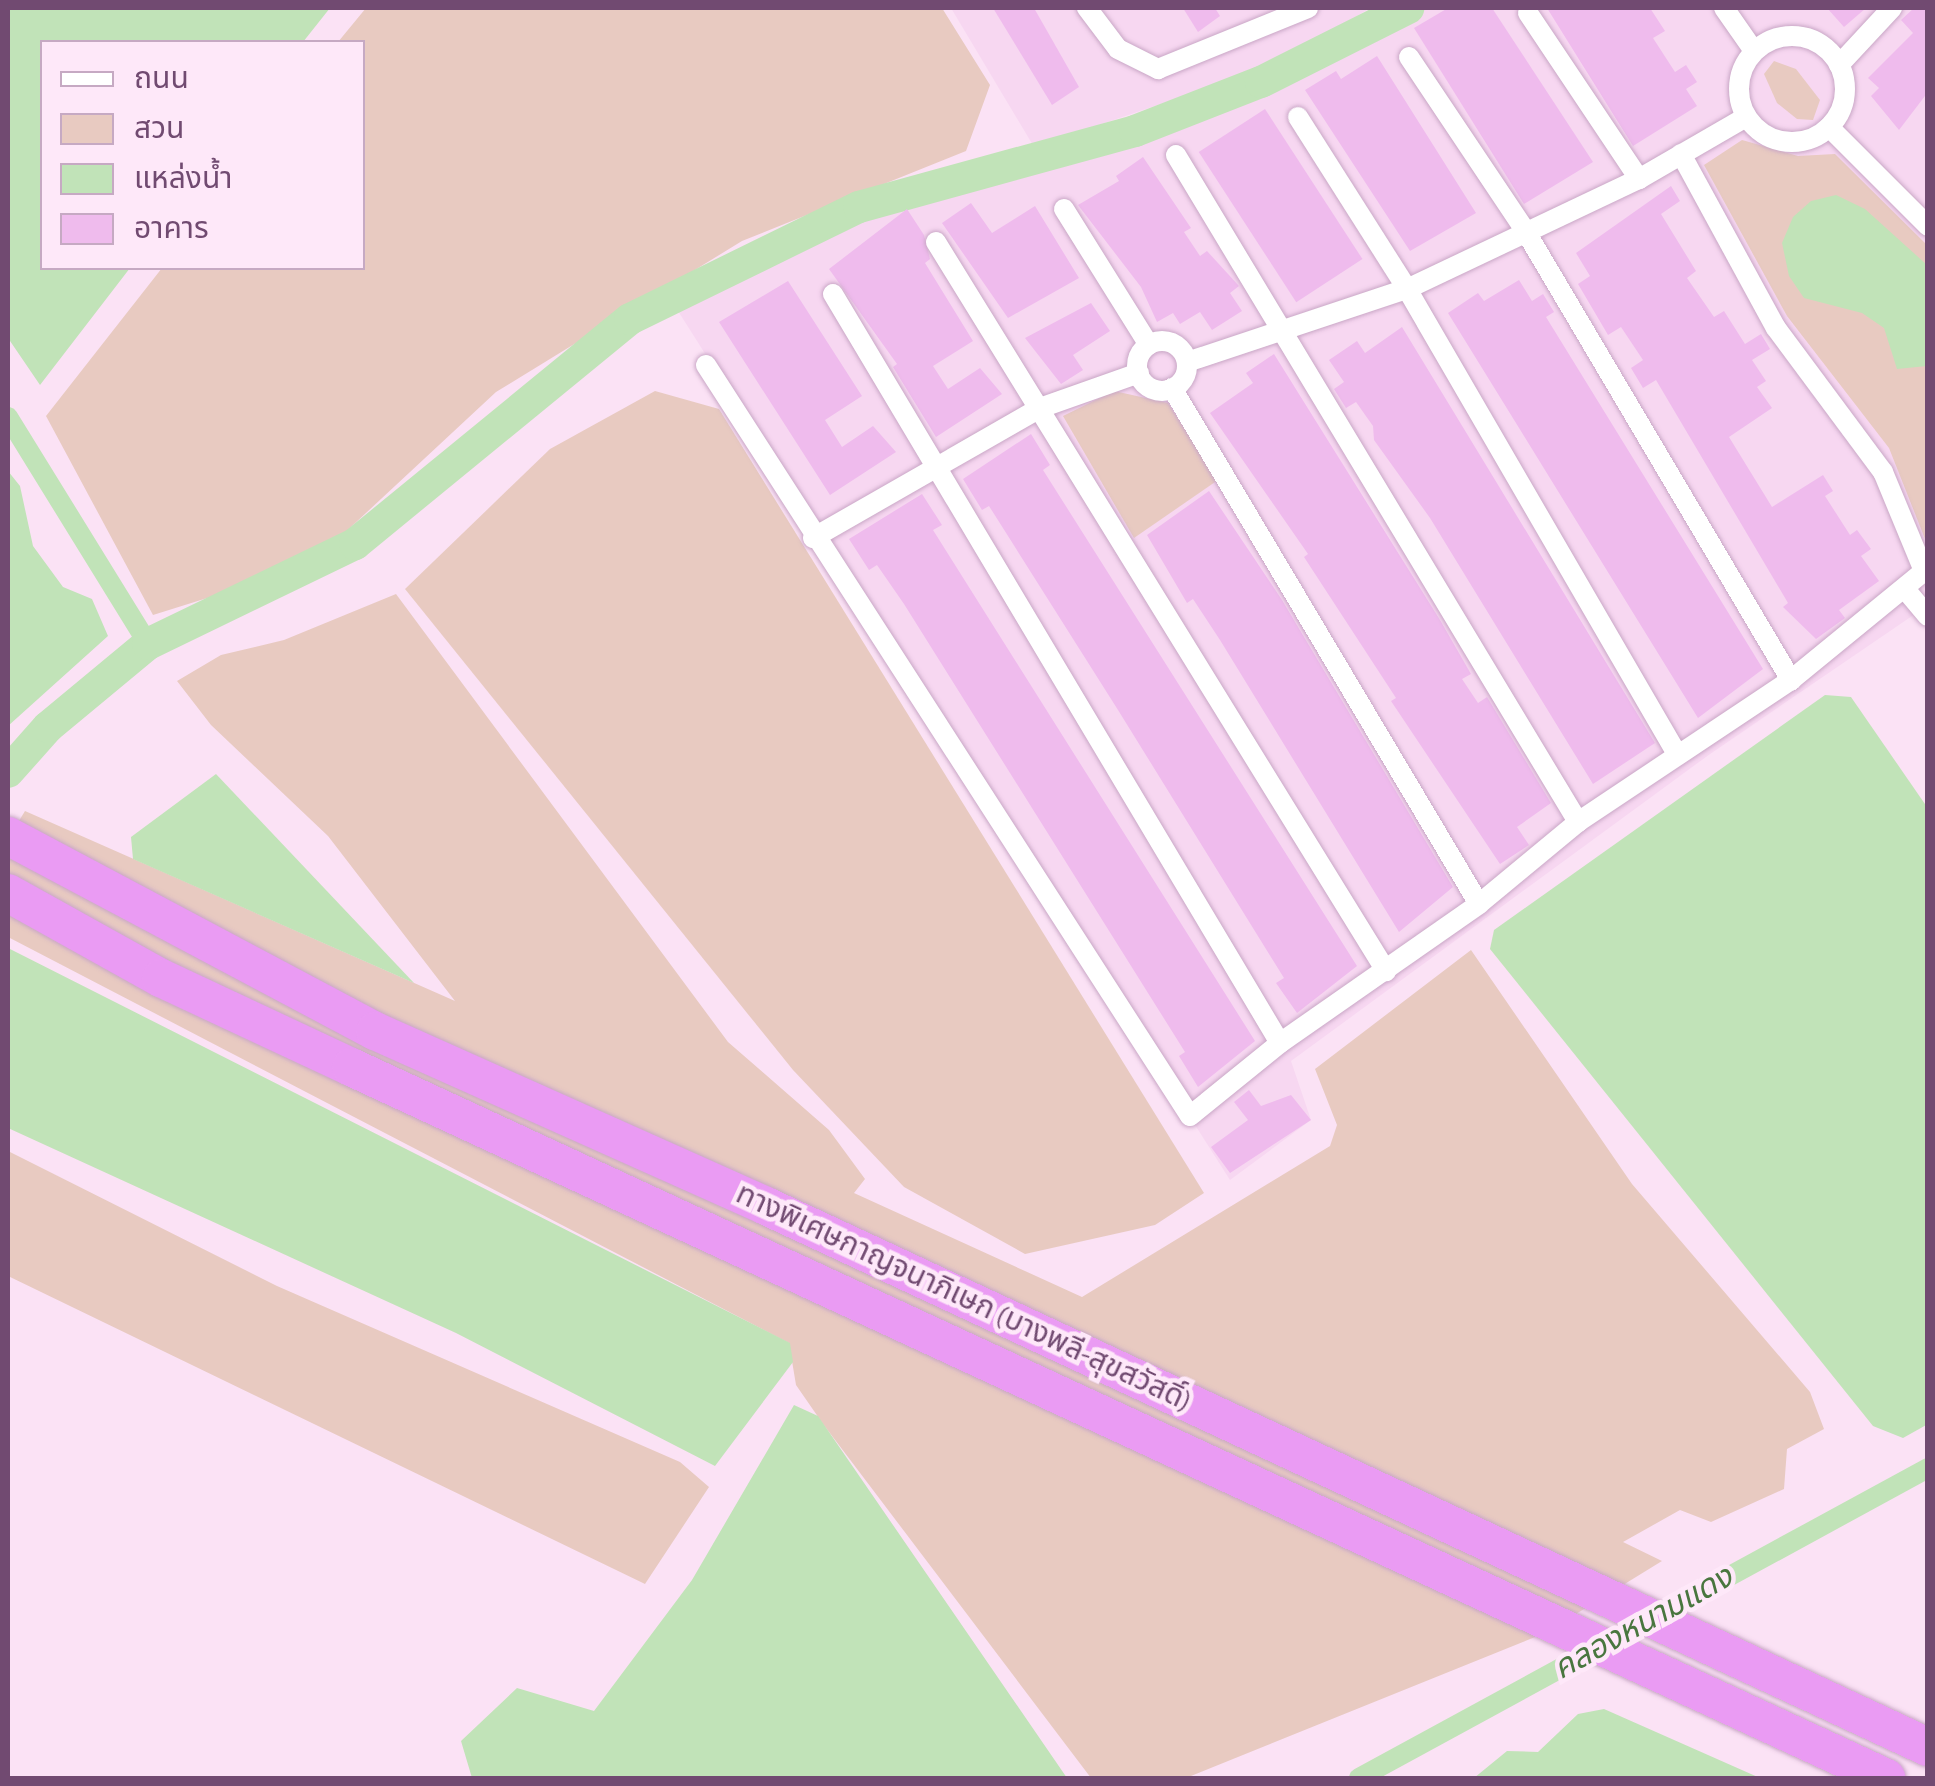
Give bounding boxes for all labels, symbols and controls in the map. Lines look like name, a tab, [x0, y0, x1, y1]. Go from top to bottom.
legend	[40, 40, 365, 270]
text: ถนน	[134, 64, 189, 94]
text: สวน	[134, 114, 184, 144]
text: แหล่งน้ำ	[134, 164, 232, 194]
text: อาคาร	[134, 214, 209, 244]
street label: ทางพิเศษกาญจนาภิเษก (บางพลี-สุขสวัสดิ์)	[730, 1176, 1198, 1420]
water label: คลองหนามแดง	[1547, 1558, 1739, 1688]

